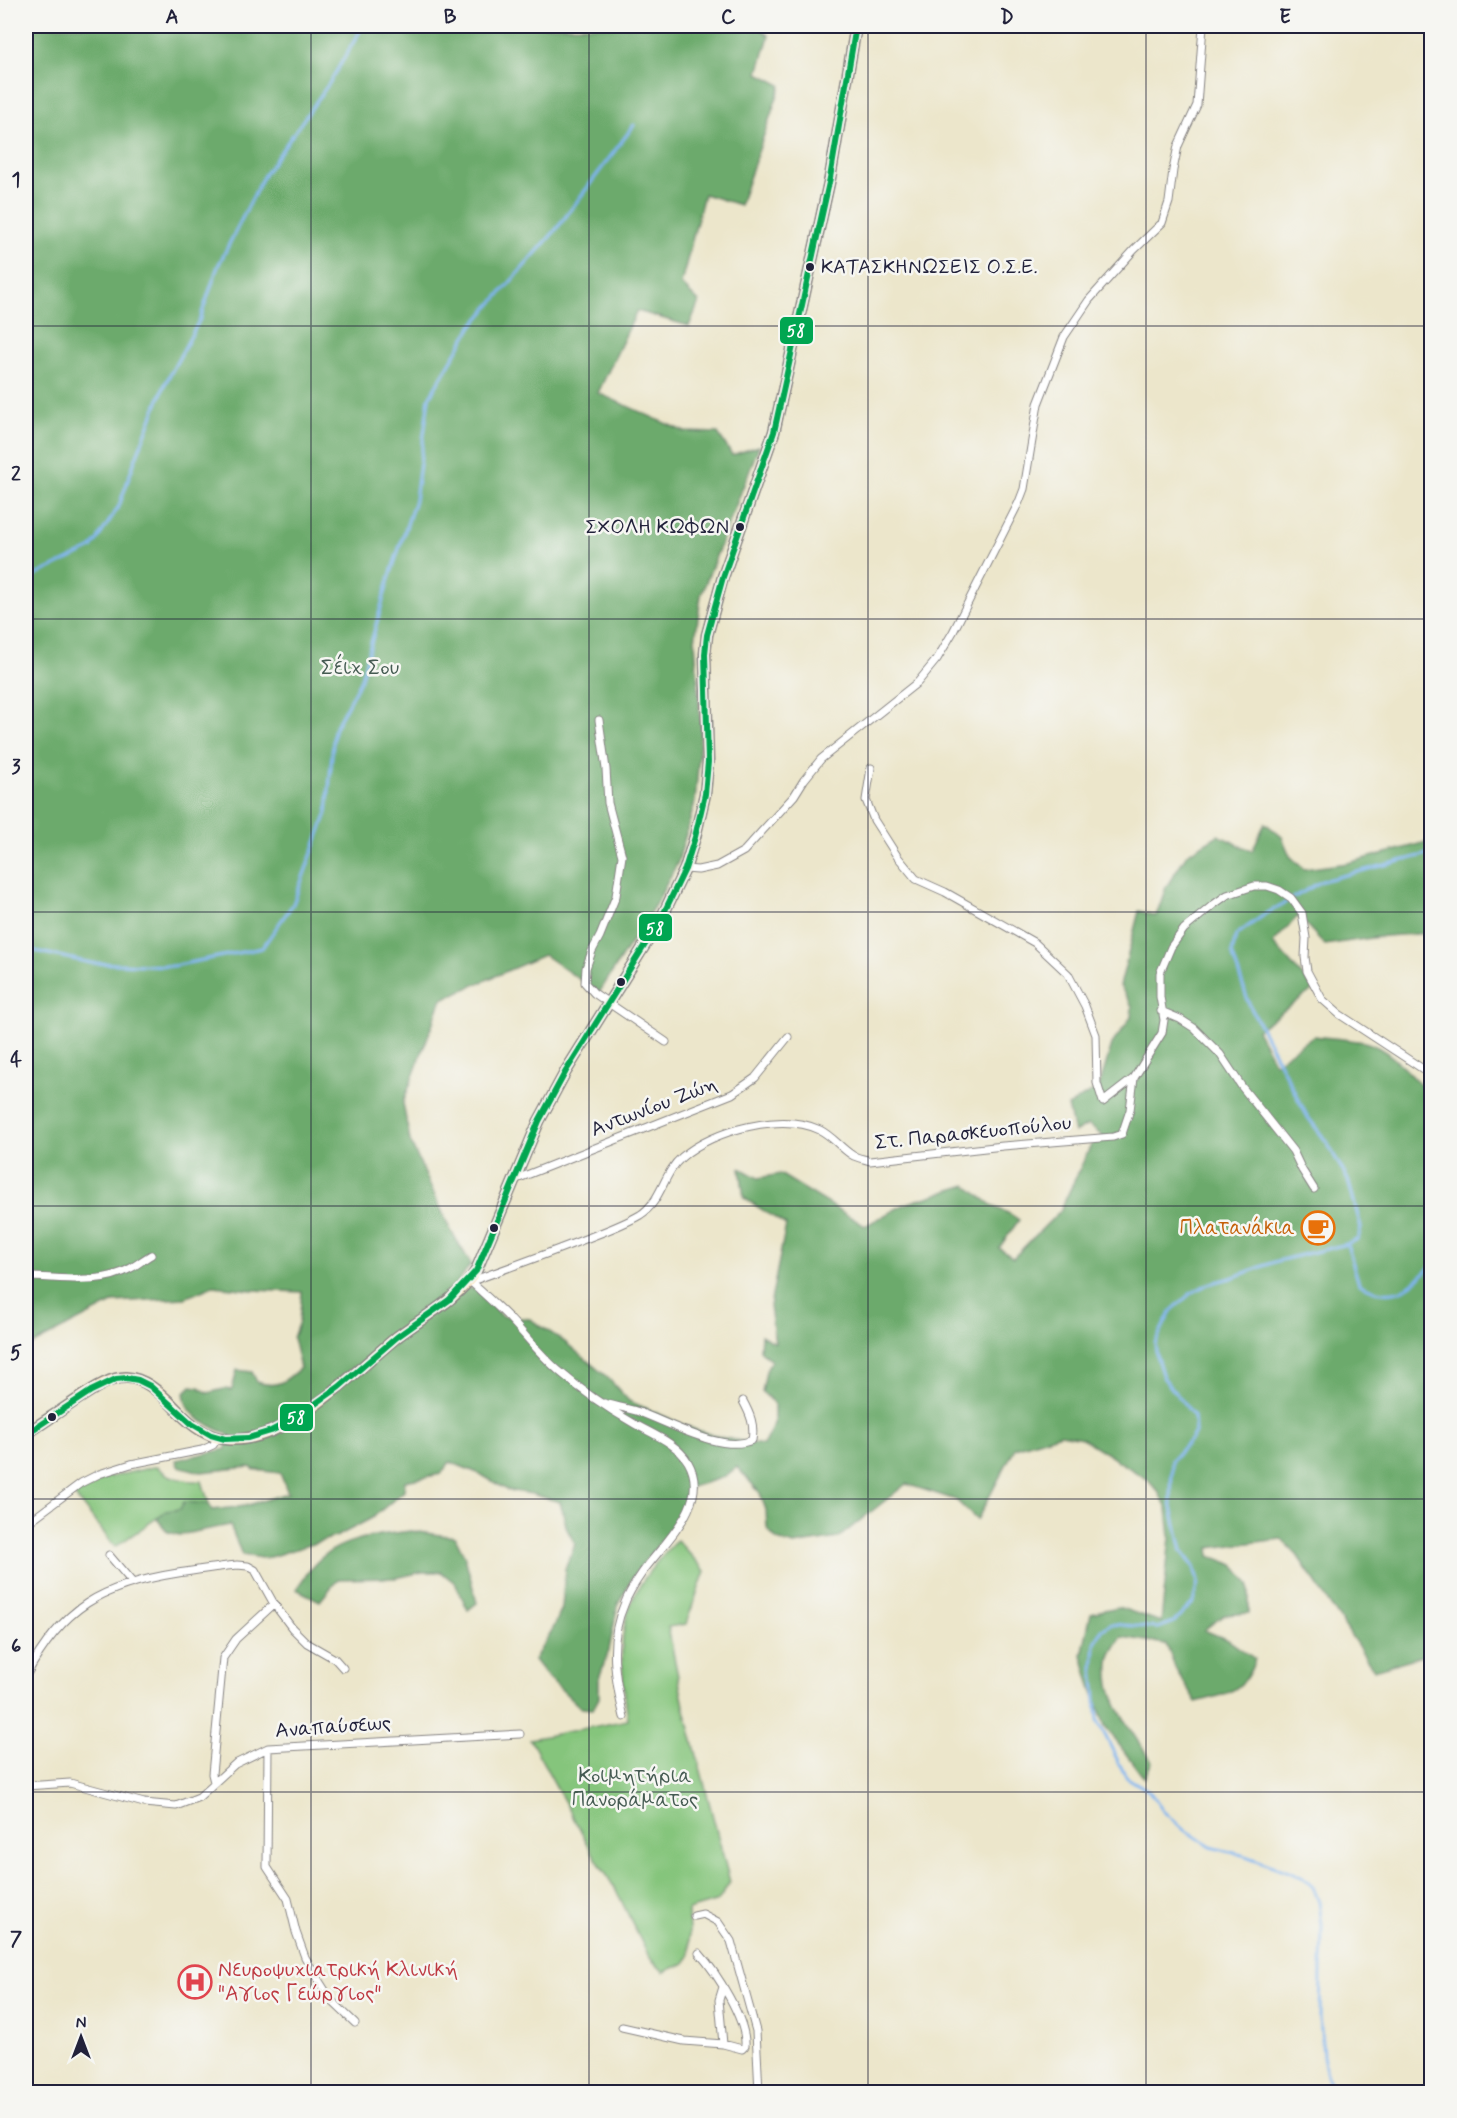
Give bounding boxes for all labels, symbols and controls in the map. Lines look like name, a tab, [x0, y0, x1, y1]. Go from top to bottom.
text: A	[165, 4, 179, 31]
text: B	[444, 4, 457, 31]
text: C	[721, 4, 736, 31]
text: D	[1000, 4, 1014, 31]
text: E	[1279, 4, 1291, 31]
text: 1	[12, 167, 20, 194]
place label: ΚΑΤΑΣΚΗΝΩΣΕΙΣ Ο.Σ.Ε.	[821, 254, 1038, 281]
marker: ΚΑΤΑΣΚΗΝΩΣΕΙΣ Ο.Σ.Ε.	[804, 261, 816, 273]
line badge: 58	[779, 316, 814, 345]
text: 58	[787, 321, 805, 342]
text: 2	[11, 461, 21, 488]
place label: ΣΧΟΛΗ ΚΩΦΩΝ	[586, 514, 729, 541]
marker: ΣΧΟΛΗ ΚΩΦΩΝ	[734, 521, 746, 533]
park label: Σέιχ Σου	[321, 653, 399, 682]
text: 3	[11, 754, 21, 781]
line badge: 58	[638, 913, 673, 942]
text: 58	[646, 919, 664, 940]
unlabelled marker	[615, 976, 627, 988]
text: 4	[10, 1047, 22, 1074]
street label: Αντωνίου Ζώη	[587, 1070, 721, 1144]
street label: Στ. Παρασκευοπούλου	[873, 1109, 1073, 1157]
cafe icon: Πλατανάκια	[1300, 1210, 1336, 1246]
place label: Πλατανάκια	[1179, 1214, 1295, 1242]
unlabelled marker	[488, 1222, 500, 1234]
text: 5	[10, 1340, 22, 1367]
line badge: 58	[279, 1403, 314, 1432]
text: 58	[287, 1408, 305, 1429]
unlabelled marker	[46, 1411, 58, 1423]
text: 6	[11, 1633, 21, 1660]
street label: Αναπαύσεως	[274, 1709, 392, 1745]
park label: Κοιμητήρια Πανοράματος	[572, 1762, 698, 1814]
text: 7	[10, 1926, 22, 1953]
place label: Νευροψυχιατρική Κλινική "Αγιος Γεώργιος"	[218, 1956, 458, 2008]
hospital icon: Νευροψυχιατρική Κλινική "Αγιος Γεώργιος"	[177, 1964, 213, 2000]
north arrow	[51, 2007, 111, 2067]
text: N	[76, 2013, 86, 2034]

